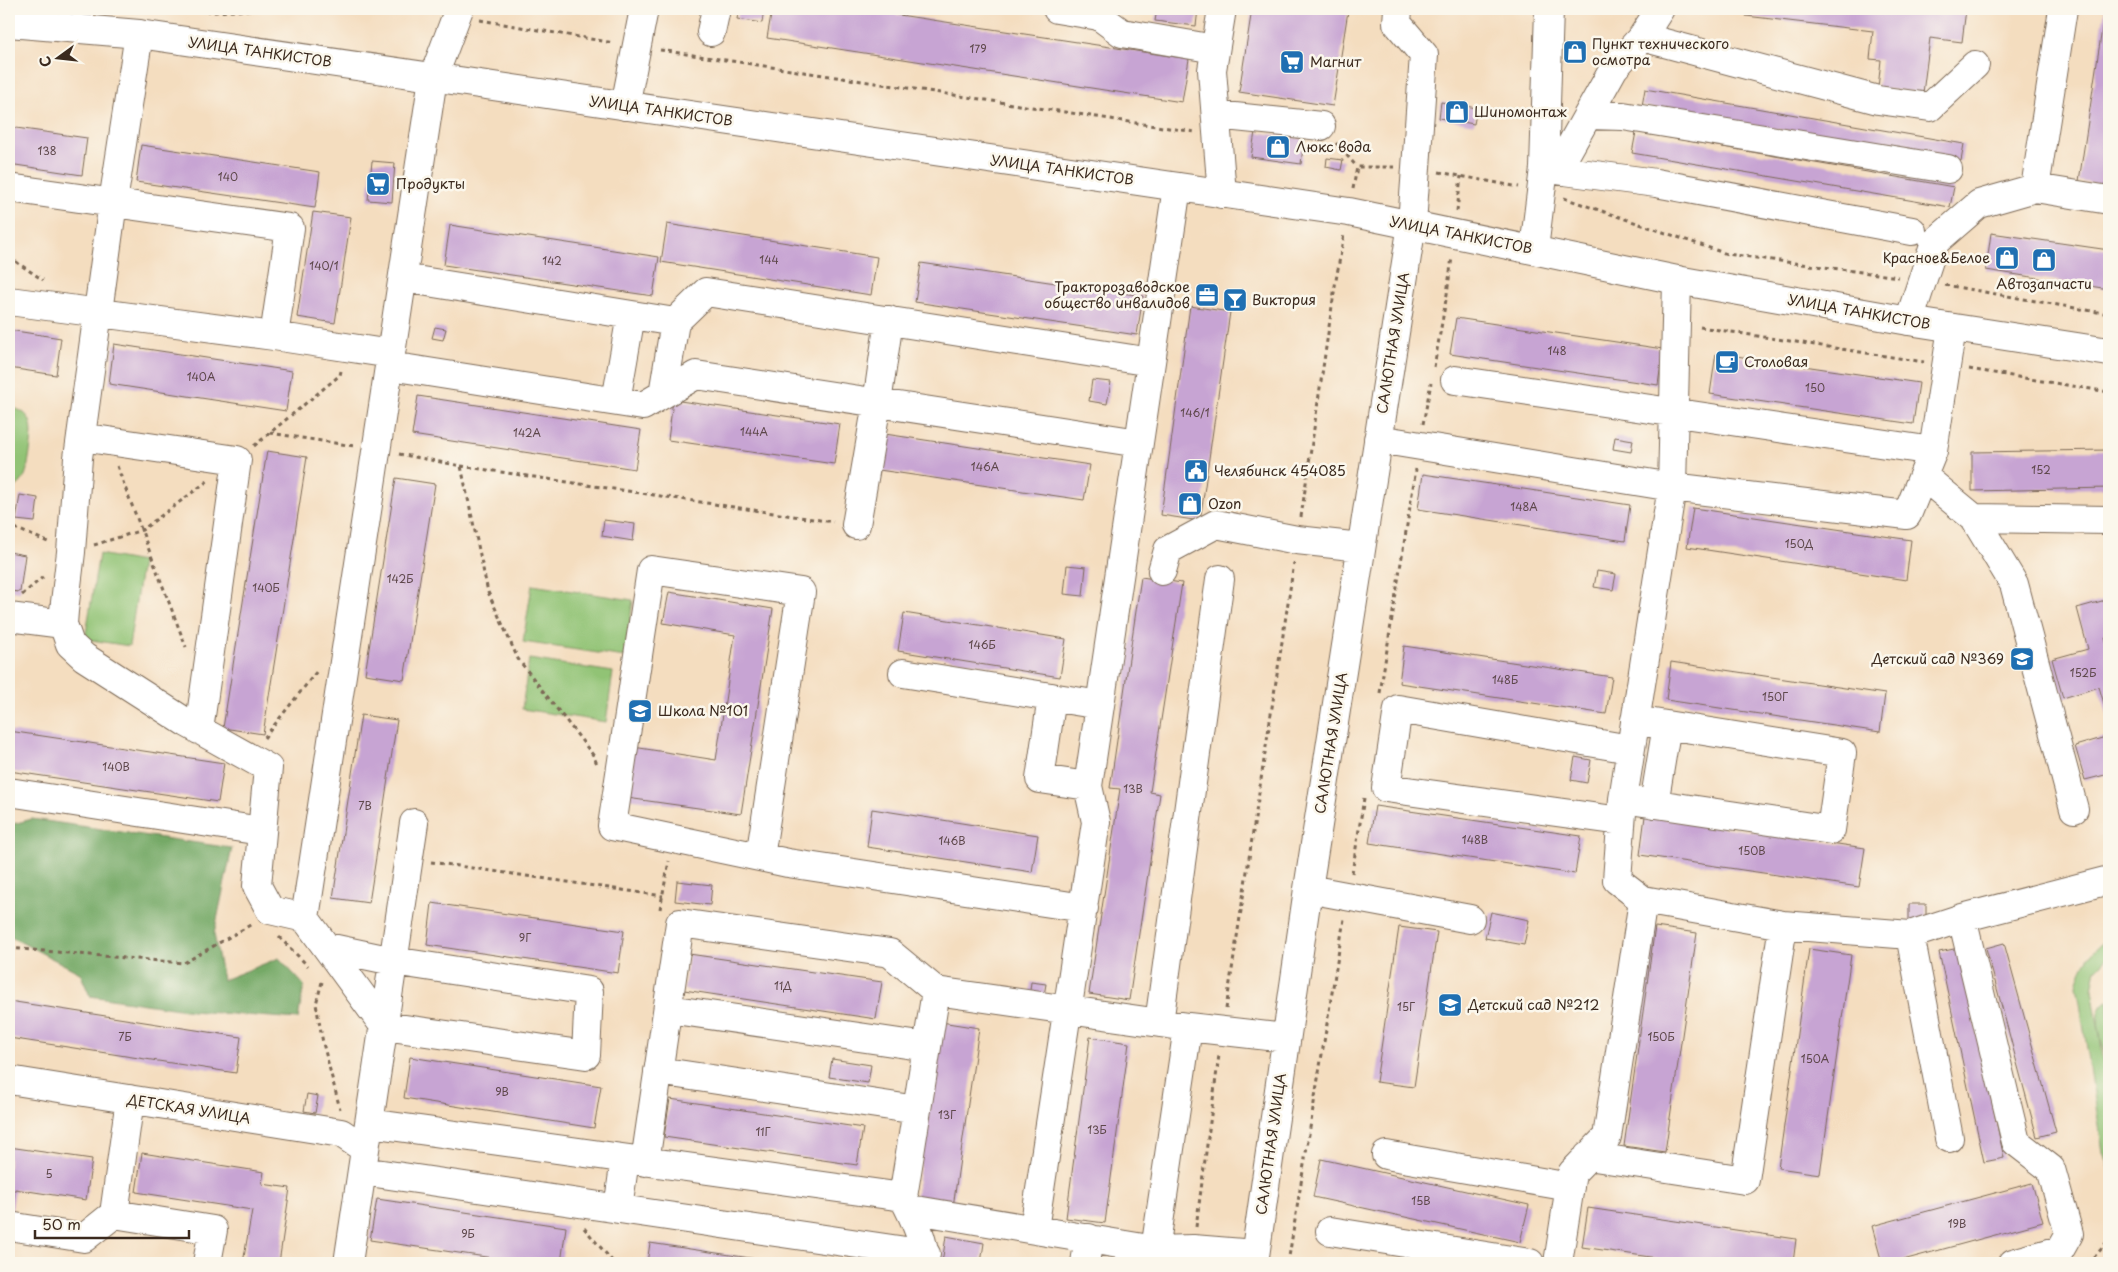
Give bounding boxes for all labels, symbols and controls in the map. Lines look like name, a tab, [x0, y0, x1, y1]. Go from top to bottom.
street label: УЛИЦА ТАНКИСТОВ	[187, 31, 333, 72]
north arrow	[32, 32, 82, 82]
place label: Пункт технического осмотра	[1592, 33, 1729, 70]
shop icon: Пункт технического осмотра	[1562, 39, 1588, 65]
house number: 179	[969, 40, 987, 57]
supermarket icon: Магнит	[1279, 49, 1305, 75]
place label: Магнит	[1310, 51, 1362, 72]
text: С	[33, 54, 56, 69]
street label: УЛИЦА ТАНКИСТОВ	[588, 90, 734, 131]
shop icon: Шиномонтаж	[1444, 99, 1470, 125]
place label: Шиномонтаж	[1474, 101, 1568, 122]
shop icon: Люкс вода	[1265, 134, 1291, 160]
place label: Люкс вода	[1296, 136, 1371, 157]
house number: 138	[37, 142, 57, 159]
street label: УЛИЦА ТАНКИСТОВ	[989, 149, 1135, 190]
house number: 140	[218, 168, 238, 185]
supermarket icon: Продукты	[365, 171, 391, 197]
place label: Продукты	[396, 173, 465, 194]
street label: УЛИЦА ТАНКИСТОВ	[1388, 210, 1534, 259]
shop icon: Красное&Белое	[1994, 245, 2020, 271]
place label: Красное&Белое	[1883, 247, 1990, 268]
shop icon: Автозапчасти	[2031, 247, 2057, 273]
house number: 144	[759, 251, 779, 268]
house number: 142	[542, 252, 562, 269]
house number: 140/1	[309, 257, 339, 274]
street label: САЛЮТНАЯ УЛИЦА	[1371, 270, 1414, 415]
place label: Автозапчасти	[1996, 273, 2092, 294]
place label: Тракторозаводское общество инвалидов	[1044, 276, 1190, 313]
office icon: Тракторозаводское общество инвалидов	[1194, 282, 1220, 308]
bar icon: Виктория	[1222, 287, 1248, 313]
place label: Виктория	[1252, 289, 1316, 310]
street label: УЛИЦА ТАНКИСТОВ	[1786, 289, 1932, 334]
house number: 148	[1547, 342, 1567, 359]
cafe icon: Столовая	[1714, 349, 1740, 375]
place label: Столовая	[1744, 351, 1808, 372]
house number: 140А	[187, 368, 216, 385]
house number: 150	[1805, 379, 1825, 396]
house number: 146/1	[1180, 404, 1210, 421]
house number: 144А	[740, 423, 769, 440]
house number: 142А	[513, 424, 542, 441]
house number: 146А	[971, 458, 1000, 475]
public building icon: Челябинск 454085	[1183, 458, 1209, 484]
place label: Челябинск 454085	[1214, 460, 1346, 481]
house number: 152	[2031, 461, 2051, 478]
shop icon: Ozon	[1177, 491, 1203, 517]
place label: Ozon	[1208, 493, 1241, 514]
house number: 148А	[1510, 498, 1538, 515]
house number: 150Д	[1785, 535, 1814, 552]
house number: 142Б	[387, 570, 413, 587]
house number: 140Б	[252, 579, 280, 596]
house number: 146Б	[968, 636, 996, 653]
school or university icon: Детский сад №369	[2009, 646, 2035, 672]
place label: Детский сад №369	[1871, 648, 2004, 669]
house number: 152Б	[2070, 664, 2096, 681]
street label: САЛЮТНАЯ УЛИЦА	[1309, 670, 1352, 815]
house number: 148Б	[1492, 671, 1518, 688]
house number: 150Г	[1762, 688, 1788, 705]
school or university icon: Школа №101	[627, 698, 653, 724]
place label: Школа №101	[658, 700, 748, 721]
house number: 140В	[102, 758, 130, 775]
house number: 13В	[1123, 780, 1143, 797]
house number: 7В	[358, 797, 372, 814]
house number: 148В	[1462, 831, 1488, 848]
house number: 146В	[938, 832, 966, 849]
house number: 150В	[1738, 842, 1766, 859]
house number: 9Г	[519, 929, 531, 946]
house number: 11Д	[774, 977, 792, 994]
school or university icon: Детский сад №212	[1437, 992, 1463, 1018]
place label: Детский сад №212	[1467, 994, 1600, 1015]
house number: 15Г	[1397, 998, 1415, 1015]
house number: 7Б	[118, 1028, 132, 1045]
house number: 150Б	[1647, 1028, 1675, 1045]
house number: 150А	[1801, 1050, 1830, 1067]
street label: САЛЮТНАЯ УЛИЦА	[1250, 1071, 1291, 1216]
house number: 9В	[495, 1083, 509, 1100]
street label: ДЕТСКАЯ УЛИЦА	[125, 1088, 252, 1129]
house number: 13Г	[938, 1106, 956, 1123]
house number: 13Б	[1087, 1121, 1107, 1138]
house number: 11Г	[755, 1123, 771, 1140]
house number: 5	[45, 1165, 53, 1182]
house number: 15В	[1411, 1192, 1431, 1209]
scale bar	[35, 1207, 189, 1239]
text: 50 m	[42, 1212, 81, 1235]
house number: 19В	[1948, 1215, 1966, 1232]
house number: 9Б	[461, 1225, 475, 1242]

